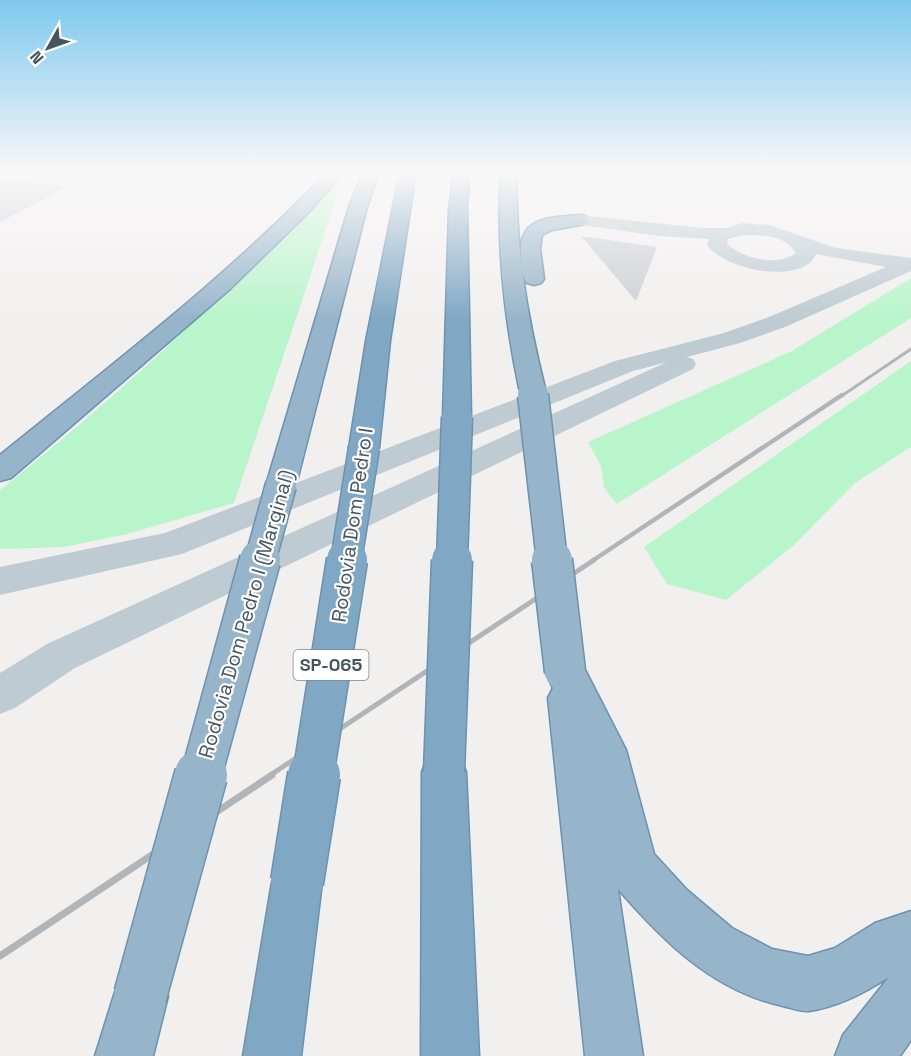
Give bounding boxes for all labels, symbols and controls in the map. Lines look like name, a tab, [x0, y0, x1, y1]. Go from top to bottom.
north arrow	[18, 18, 78, 78]
text: N	[25, 46, 48, 68]
street label: Rodovia Dom Pedro I	[325, 426, 379, 624]
street label: Rodovia Dom Pedro I (Marginal)	[192, 467, 300, 761]
road number: SP-065	[294, 650, 368, 680]

